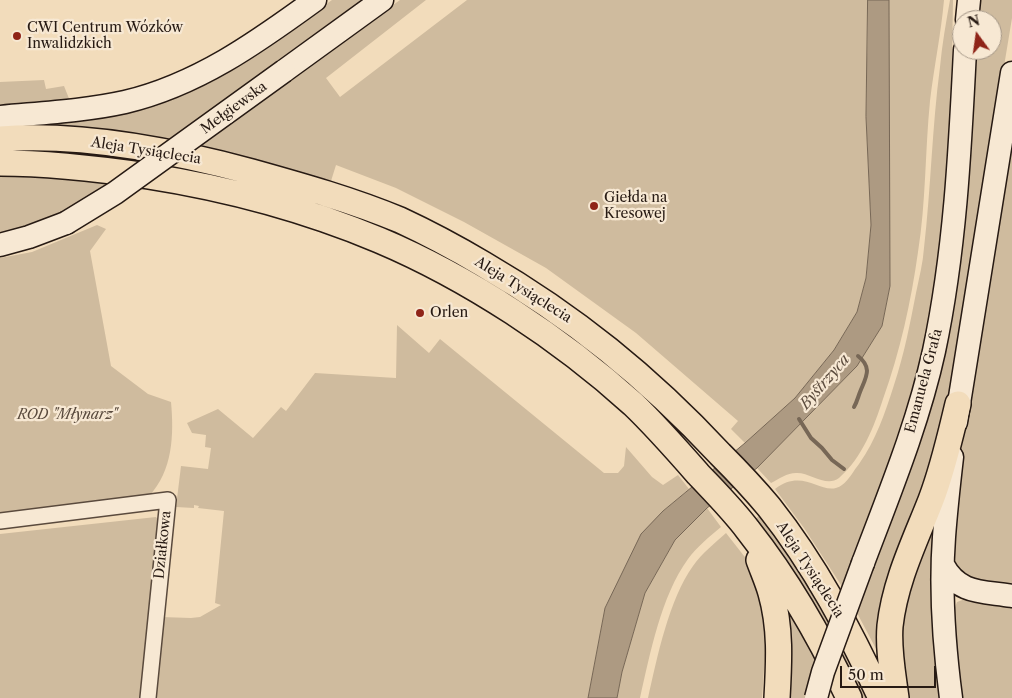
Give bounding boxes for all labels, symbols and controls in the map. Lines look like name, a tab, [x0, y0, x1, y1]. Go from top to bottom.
north arrow	[952, 10, 1002, 60]
text: N	[966, 11, 982, 32]
place label: CWI Centrum Wózków Inwalidzkich	[27, 20, 183, 52]
marker: CWI Centrum Wózków Inwalidzkich	[11, 30, 23, 42]
street label: Mełgiewska	[198, 78, 270, 138]
street label: Aleja Tysiąclecia	[90, 134, 202, 168]
place label: Giełda na Kresowej	[604, 190, 667, 222]
marker: Giełda na Kresowej	[588, 200, 600, 212]
street label: Aleja Tysiąclecia	[471, 253, 575, 327]
place label: Orlen	[430, 305, 468, 321]
marker: Orlen	[414, 307, 426, 319]
street label: Emanuela Grafa	[902, 327, 946, 435]
water label: Bystrzyca	[796, 351, 854, 413]
park label: ROD "Młynarz"	[17, 407, 117, 423]
street label: Działkowa	[151, 510, 175, 580]
street label: Aleja Tysiąclecia	[773, 519, 847, 621]
scale bar	[842, 656, 938, 688]
text: 50 m	[848, 665, 884, 684]

